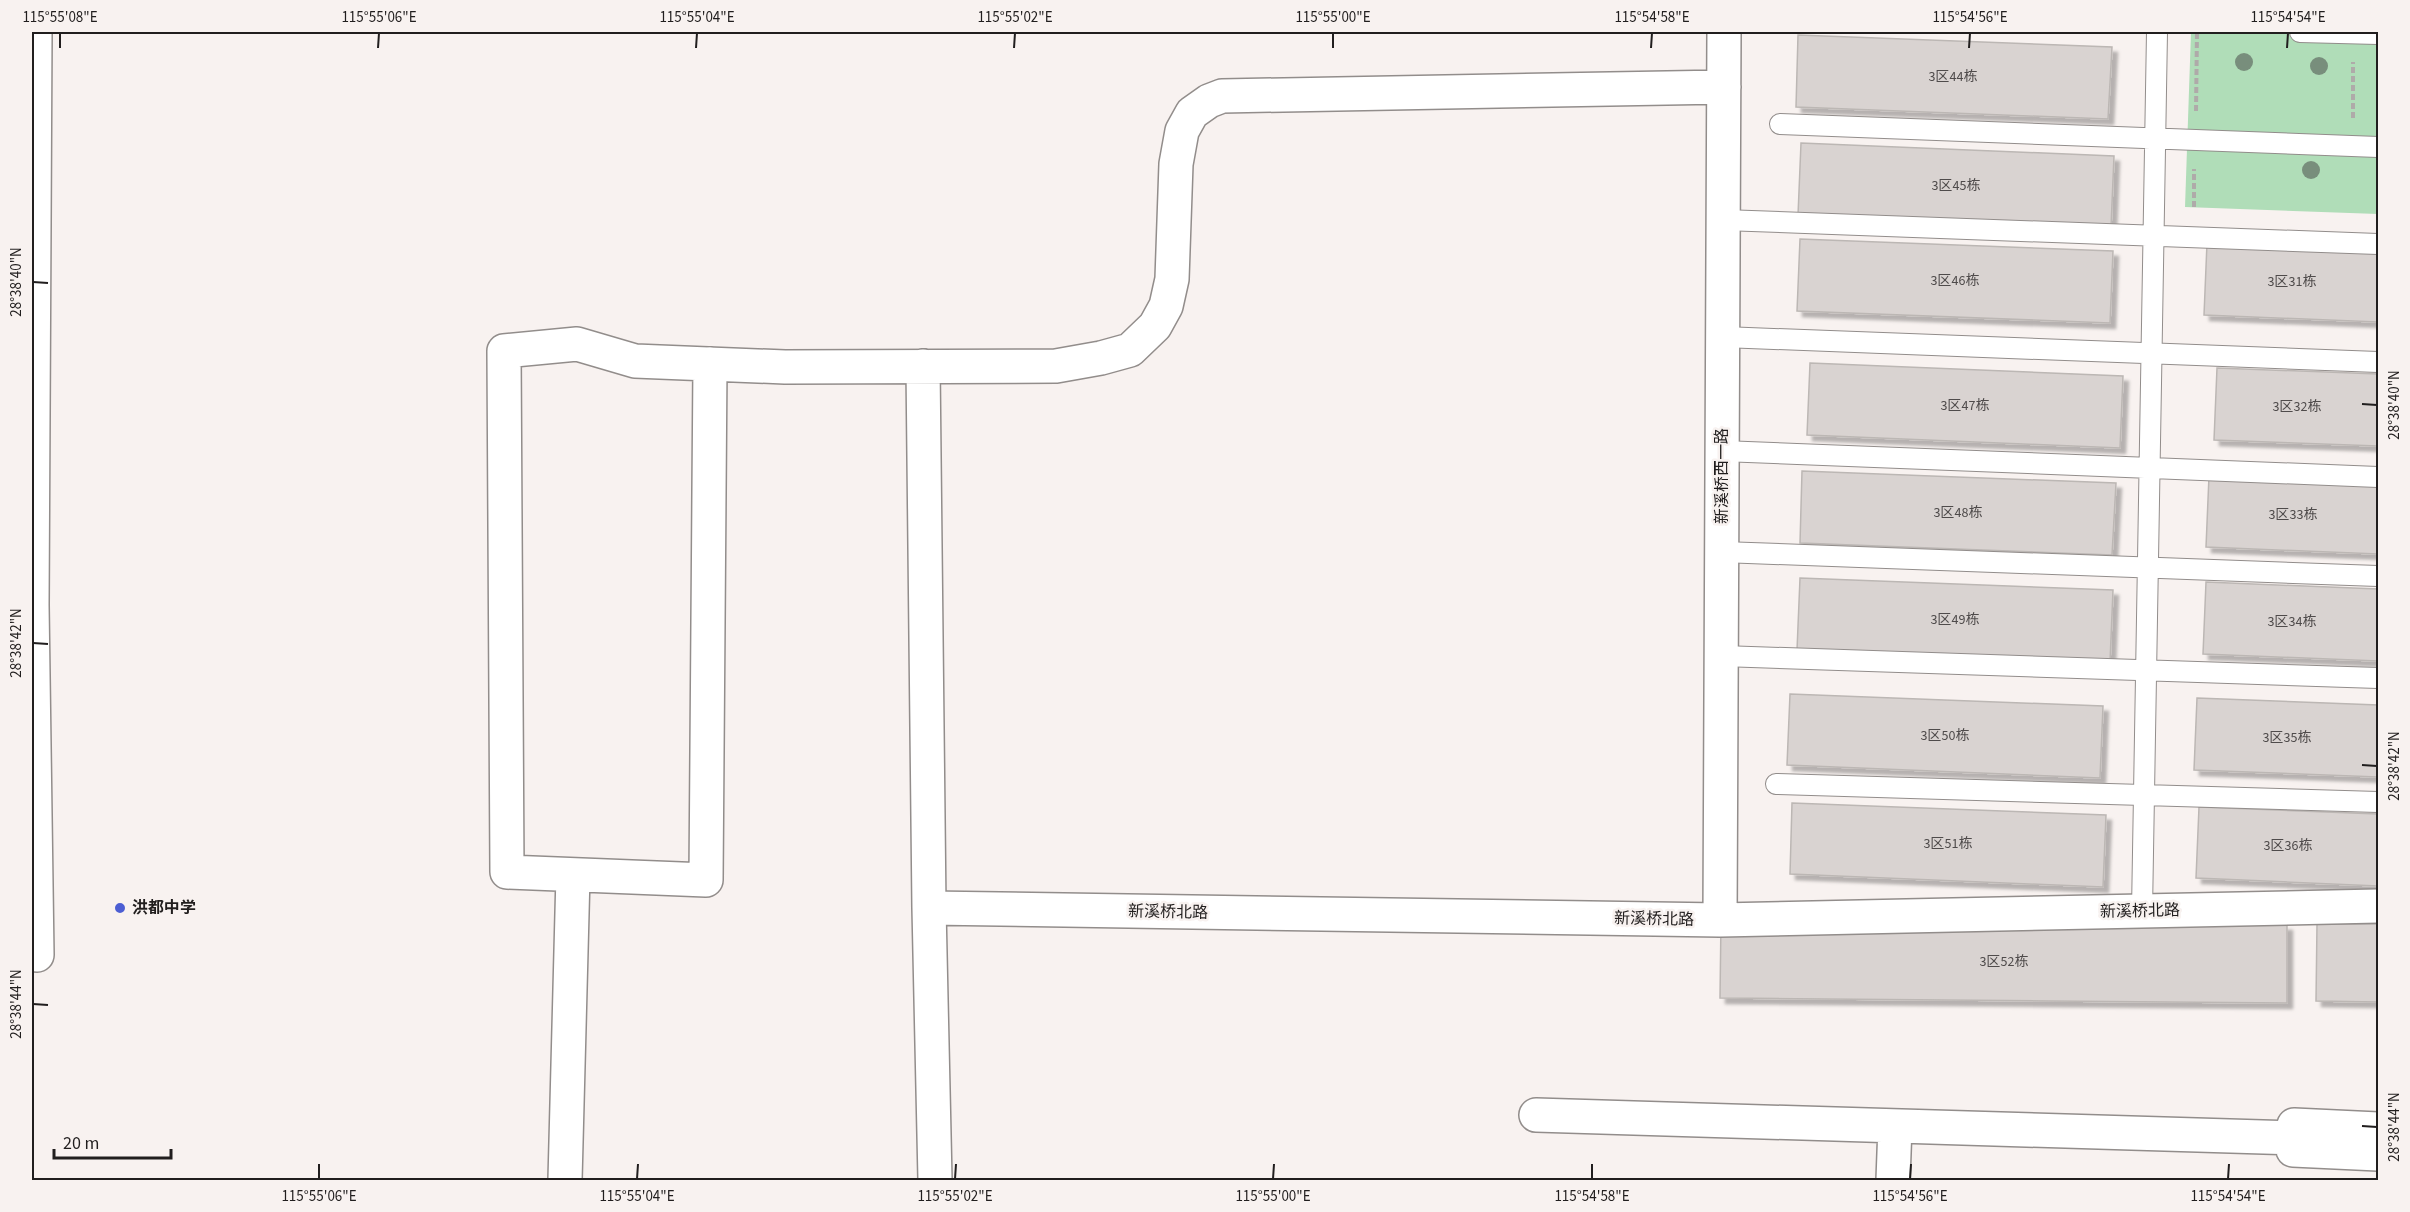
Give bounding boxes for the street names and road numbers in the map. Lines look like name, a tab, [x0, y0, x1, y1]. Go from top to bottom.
street label: 新溪桥西一路	[1711, 428, 1733, 524]
street label: 新溪桥北路	[2100, 899, 2180, 923]
street label: 新溪桥北路	[1128, 900, 1208, 924]
street label: 新溪桥北路	[1614, 907, 1694, 931]

